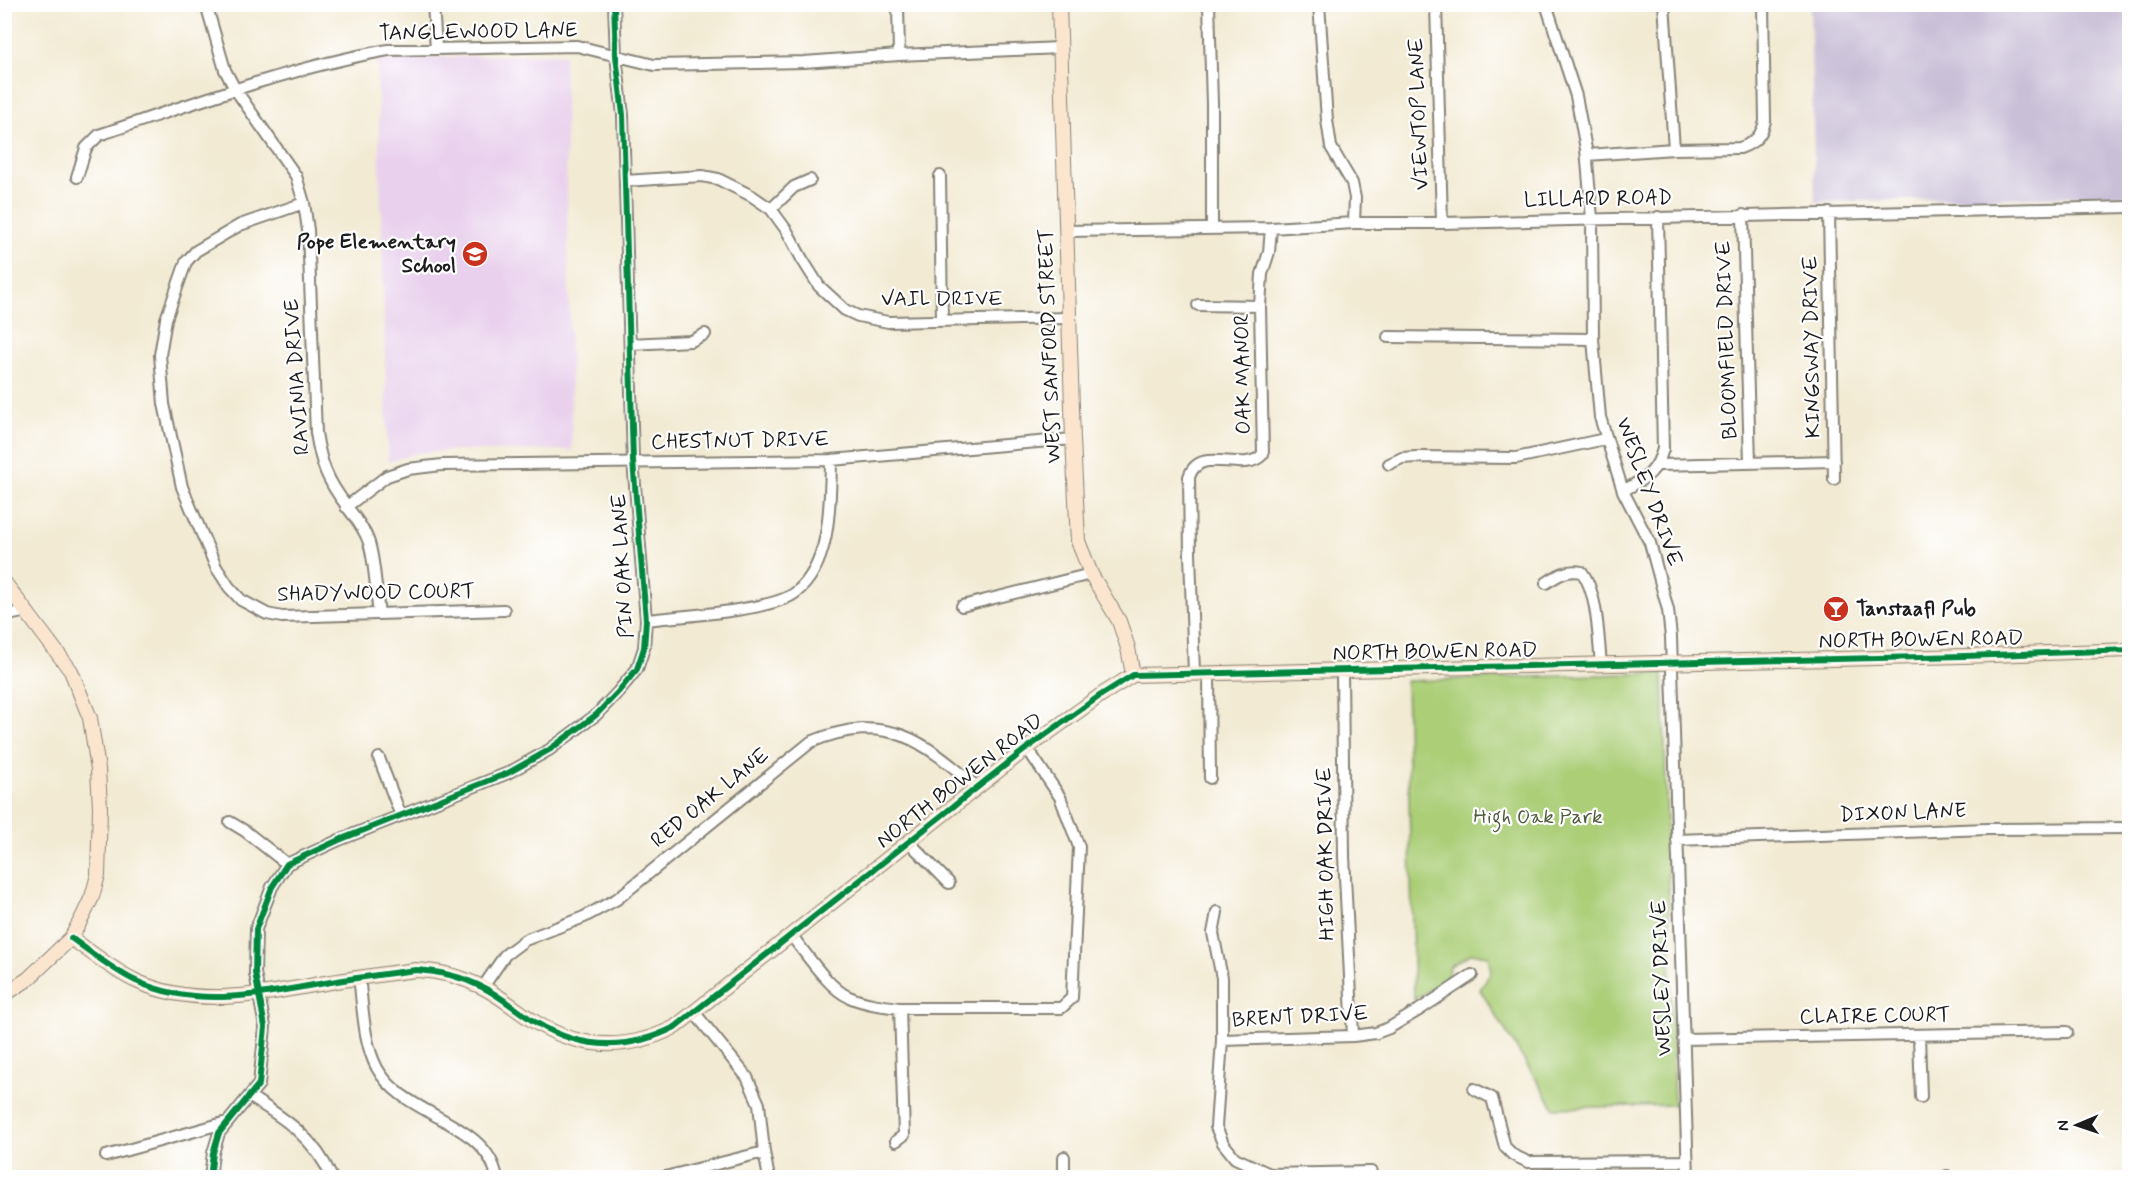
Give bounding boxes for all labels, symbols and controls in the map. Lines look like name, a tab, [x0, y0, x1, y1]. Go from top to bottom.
street label: TANGLEWOOD LANE	[378, 16, 578, 48]
street label: VIEWTOP LANE	[1402, 37, 1436, 191]
street label: LILLARD ROAD	[1524, 184, 1672, 214]
place label: Pope Elementary School	[297, 228, 456, 280]
street label: WEST SANFORD STREET	[1032, 228, 1068, 464]
school or university icon: Pope Elementary School	[460, 239, 490, 269]
street label: BLOOMFIELD DRIVE	[1710, 240, 1744, 440]
street label: KINGSWAY DRIVE	[1796, 255, 1828, 438]
street label: VAIL DRIVE	[881, 285, 1003, 313]
street label: RAVINIA DRIVE	[278, 298, 316, 456]
street label: OAK MANOR	[1228, 313, 1258, 435]
street label: WESLEY DRIVE	[1609, 414, 1689, 570]
street label: CHESTNUT DRIVE	[651, 425, 829, 457]
street label: PIN OAK LANE	[605, 493, 641, 639]
street label: SHADYWOOD COURT	[277, 577, 475, 609]
bar icon: Tanstaafl Pub	[1821, 594, 1851, 624]
place label: Tanstaafl Pub	[1856, 595, 1976, 623]
street label: NORTH BOWEN ROAD	[1818, 624, 2024, 656]
street label: NORTH BOWEN ROAD	[1332, 636, 1538, 668]
street label: NORTH BOWEN ROAD	[871, 707, 1049, 855]
street label: RED OAK LANE	[645, 742, 775, 854]
street label: HIGH OAK DRIVE	[1310, 767, 1342, 941]
street label: DIXON LANE	[1839, 797, 1967, 829]
park label: High Oak Park	[1473, 803, 1603, 833]
street label: WESLEY DRIVE	[1645, 899, 1679, 1057]
street label: BRENT DRIVE	[1231, 999, 1369, 1035]
street label: CLAIRE COURT	[1799, 1001, 1951, 1031]
north arrow	[2047, 1095, 2107, 1155]
text: N	[2053, 1120, 2074, 1131]

